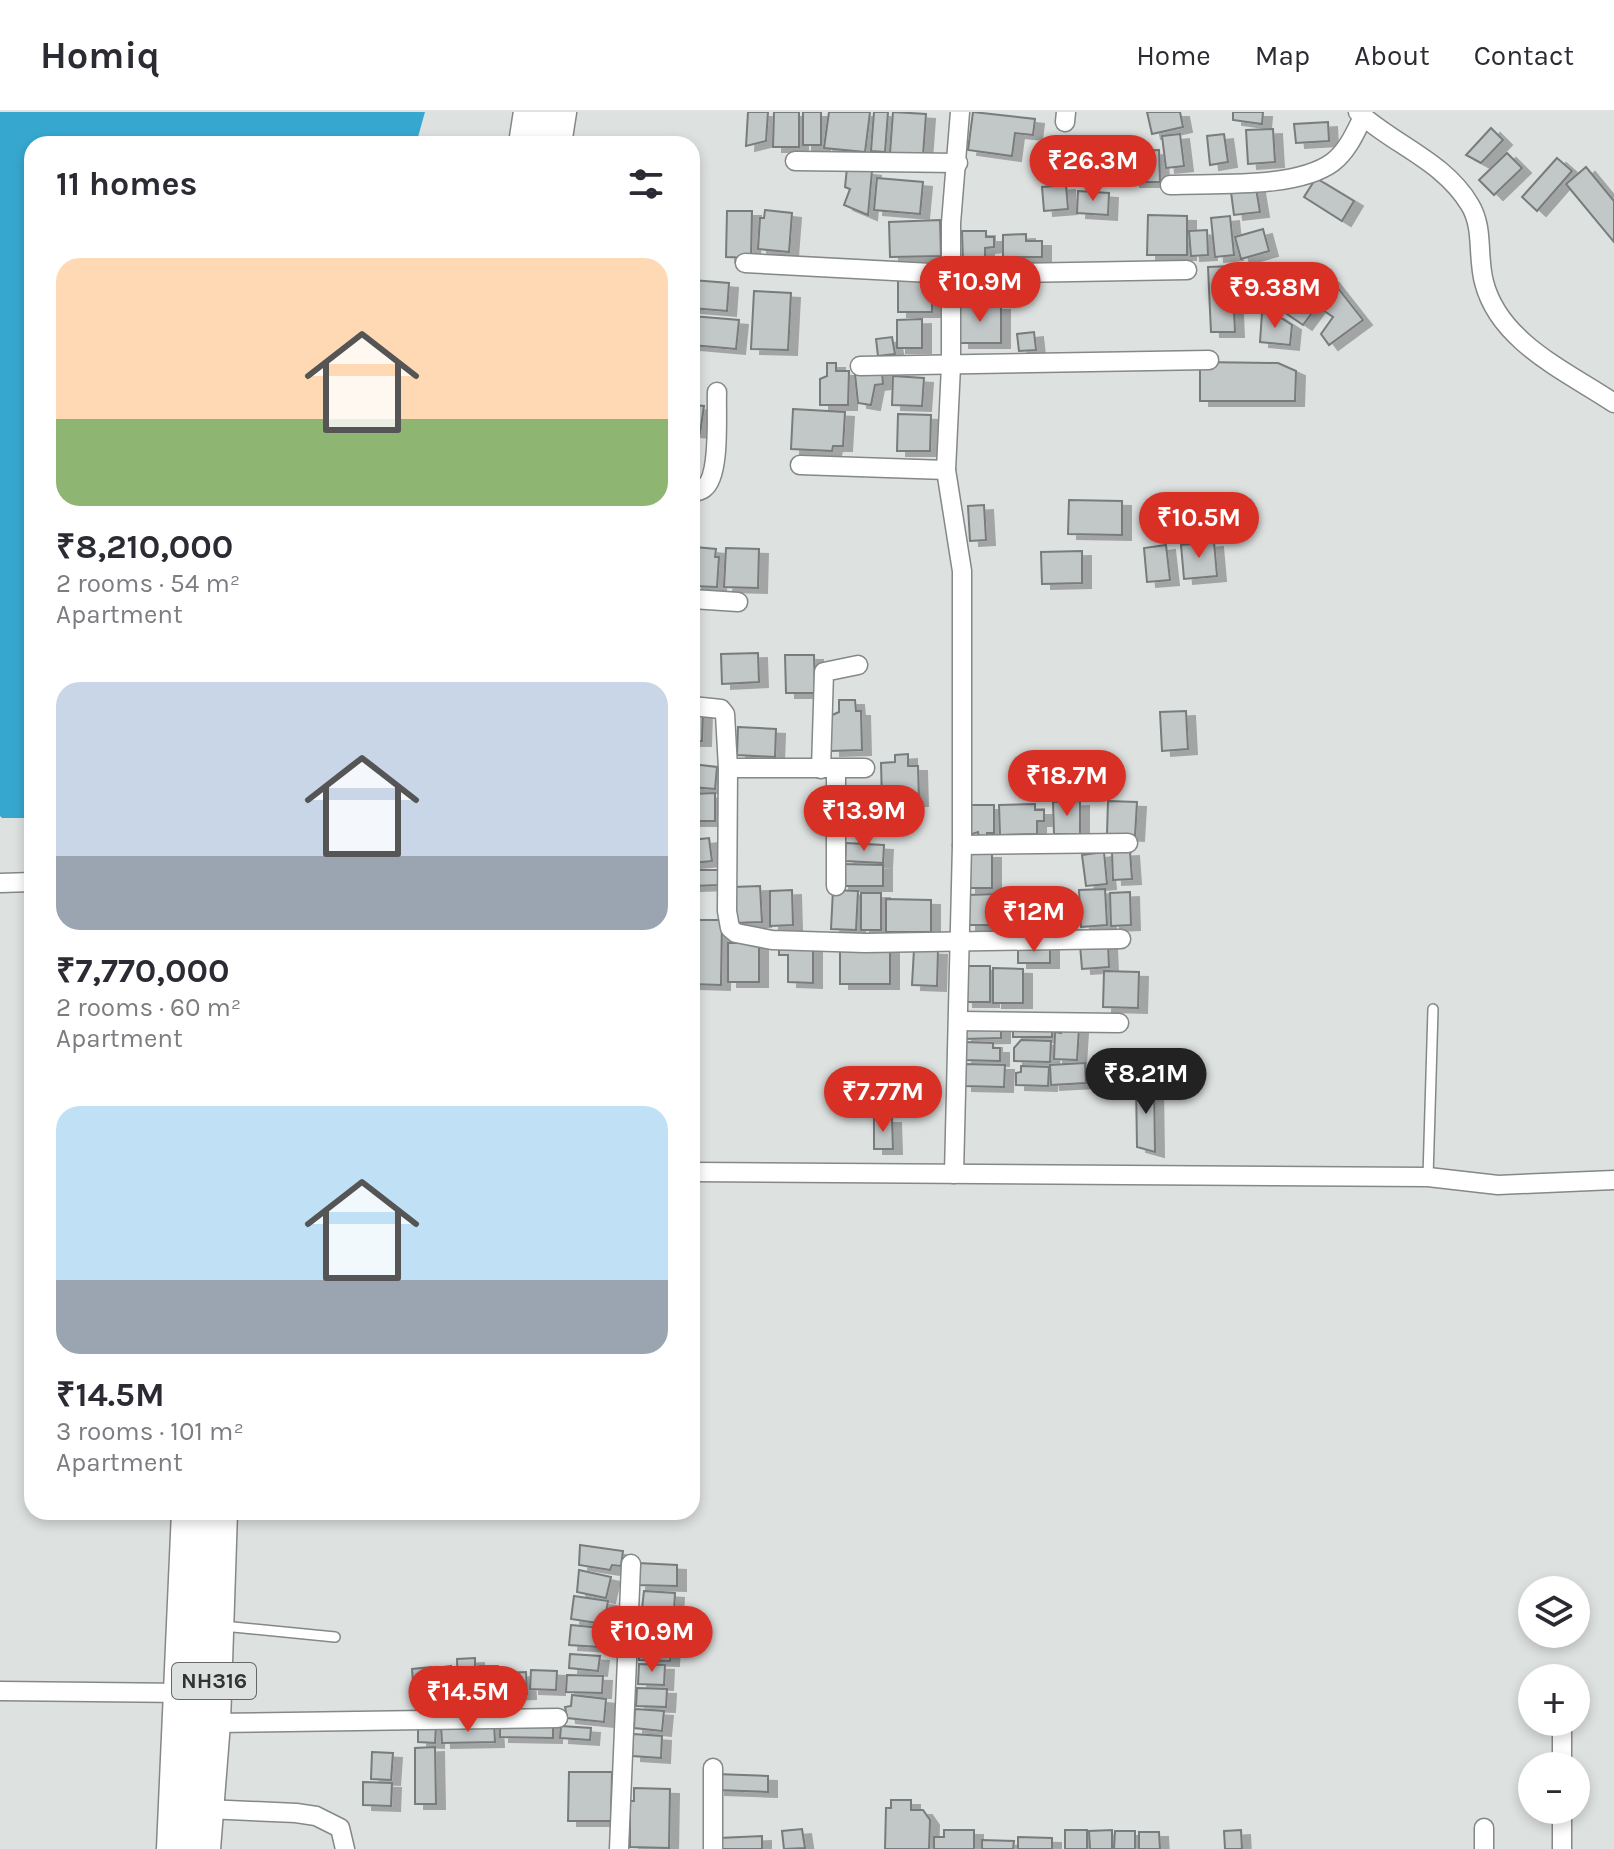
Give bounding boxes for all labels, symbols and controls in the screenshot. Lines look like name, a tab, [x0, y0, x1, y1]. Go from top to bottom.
text: Homiq	[40, 33, 160, 78]
text: Home	[1136, 39, 1211, 72]
text: Map	[1255, 39, 1310, 72]
text: About	[1354, 39, 1430, 72]
text: Contact	[1474, 39, 1574, 72]
pin: ₹26.3M	[1028, 135, 1158, 203]
text: ₹26.3M	[1048, 145, 1138, 176]
icon: filters	[624, 162, 668, 206]
text: 11 homes	[56, 164, 198, 204]
pin: ₹10.9M	[915, 256, 1045, 324]
pin: ₹9.38M	[1210, 262, 1340, 330]
text: ₹10.9M	[938, 266, 1022, 297]
text: ₹9.38M	[1229, 272, 1321, 303]
icon: home	[290, 310, 434, 454]
pin: ₹10.5M	[1134, 492, 1264, 560]
text: ₹10.5M	[1157, 502, 1241, 533]
text: ₹8,210,000	[56, 527, 233, 567]
text: 2 rooms · 54 m²	[56, 568, 240, 599]
text: Apartment	[56, 599, 183, 630]
icon: home	[290, 734, 434, 878]
pin: ₹18.7M	[1002, 750, 1132, 818]
text: ₹18.7M	[1026, 760, 1108, 791]
pin: ₹13.9M	[799, 785, 929, 853]
text: ₹13.9M	[822, 795, 906, 826]
pin: ₹12M	[987, 886, 1081, 954]
text: ₹12M	[1003, 896, 1065, 927]
text: ₹7,770,000	[56, 951, 229, 991]
text: 2 rooms · 60 m²	[56, 992, 241, 1023]
text: Apartment	[56, 1023, 183, 1054]
pin: ₹8.21M	[1081, 1048, 1211, 1116]
text: ₹8.21M	[1103, 1058, 1189, 1089]
pin: ₹7.77M	[818, 1066, 948, 1134]
text: ₹7.77M	[842, 1076, 924, 1107]
icon: home	[290, 1158, 434, 1302]
text: ₹14.5M	[56, 1375, 165, 1415]
text: 3 rooms · 101 m²	[56, 1416, 244, 1447]
text: Apartment	[56, 1447, 183, 1478]
map controls	[1518, 1576, 1590, 1824]
button: layers	[1518, 1576, 1590, 1648]
pin: ₹10.9M	[587, 1606, 717, 1674]
text: ₹10.9M	[610, 1616, 694, 1647]
road number: NH316	[172, 1663, 256, 1699]
button: +	[1518, 1664, 1590, 1736]
pin: ₹14.5M	[403, 1666, 533, 1734]
text: ₹14.5M	[426, 1676, 510, 1707]
button: −	[1518, 1752, 1590, 1824]

